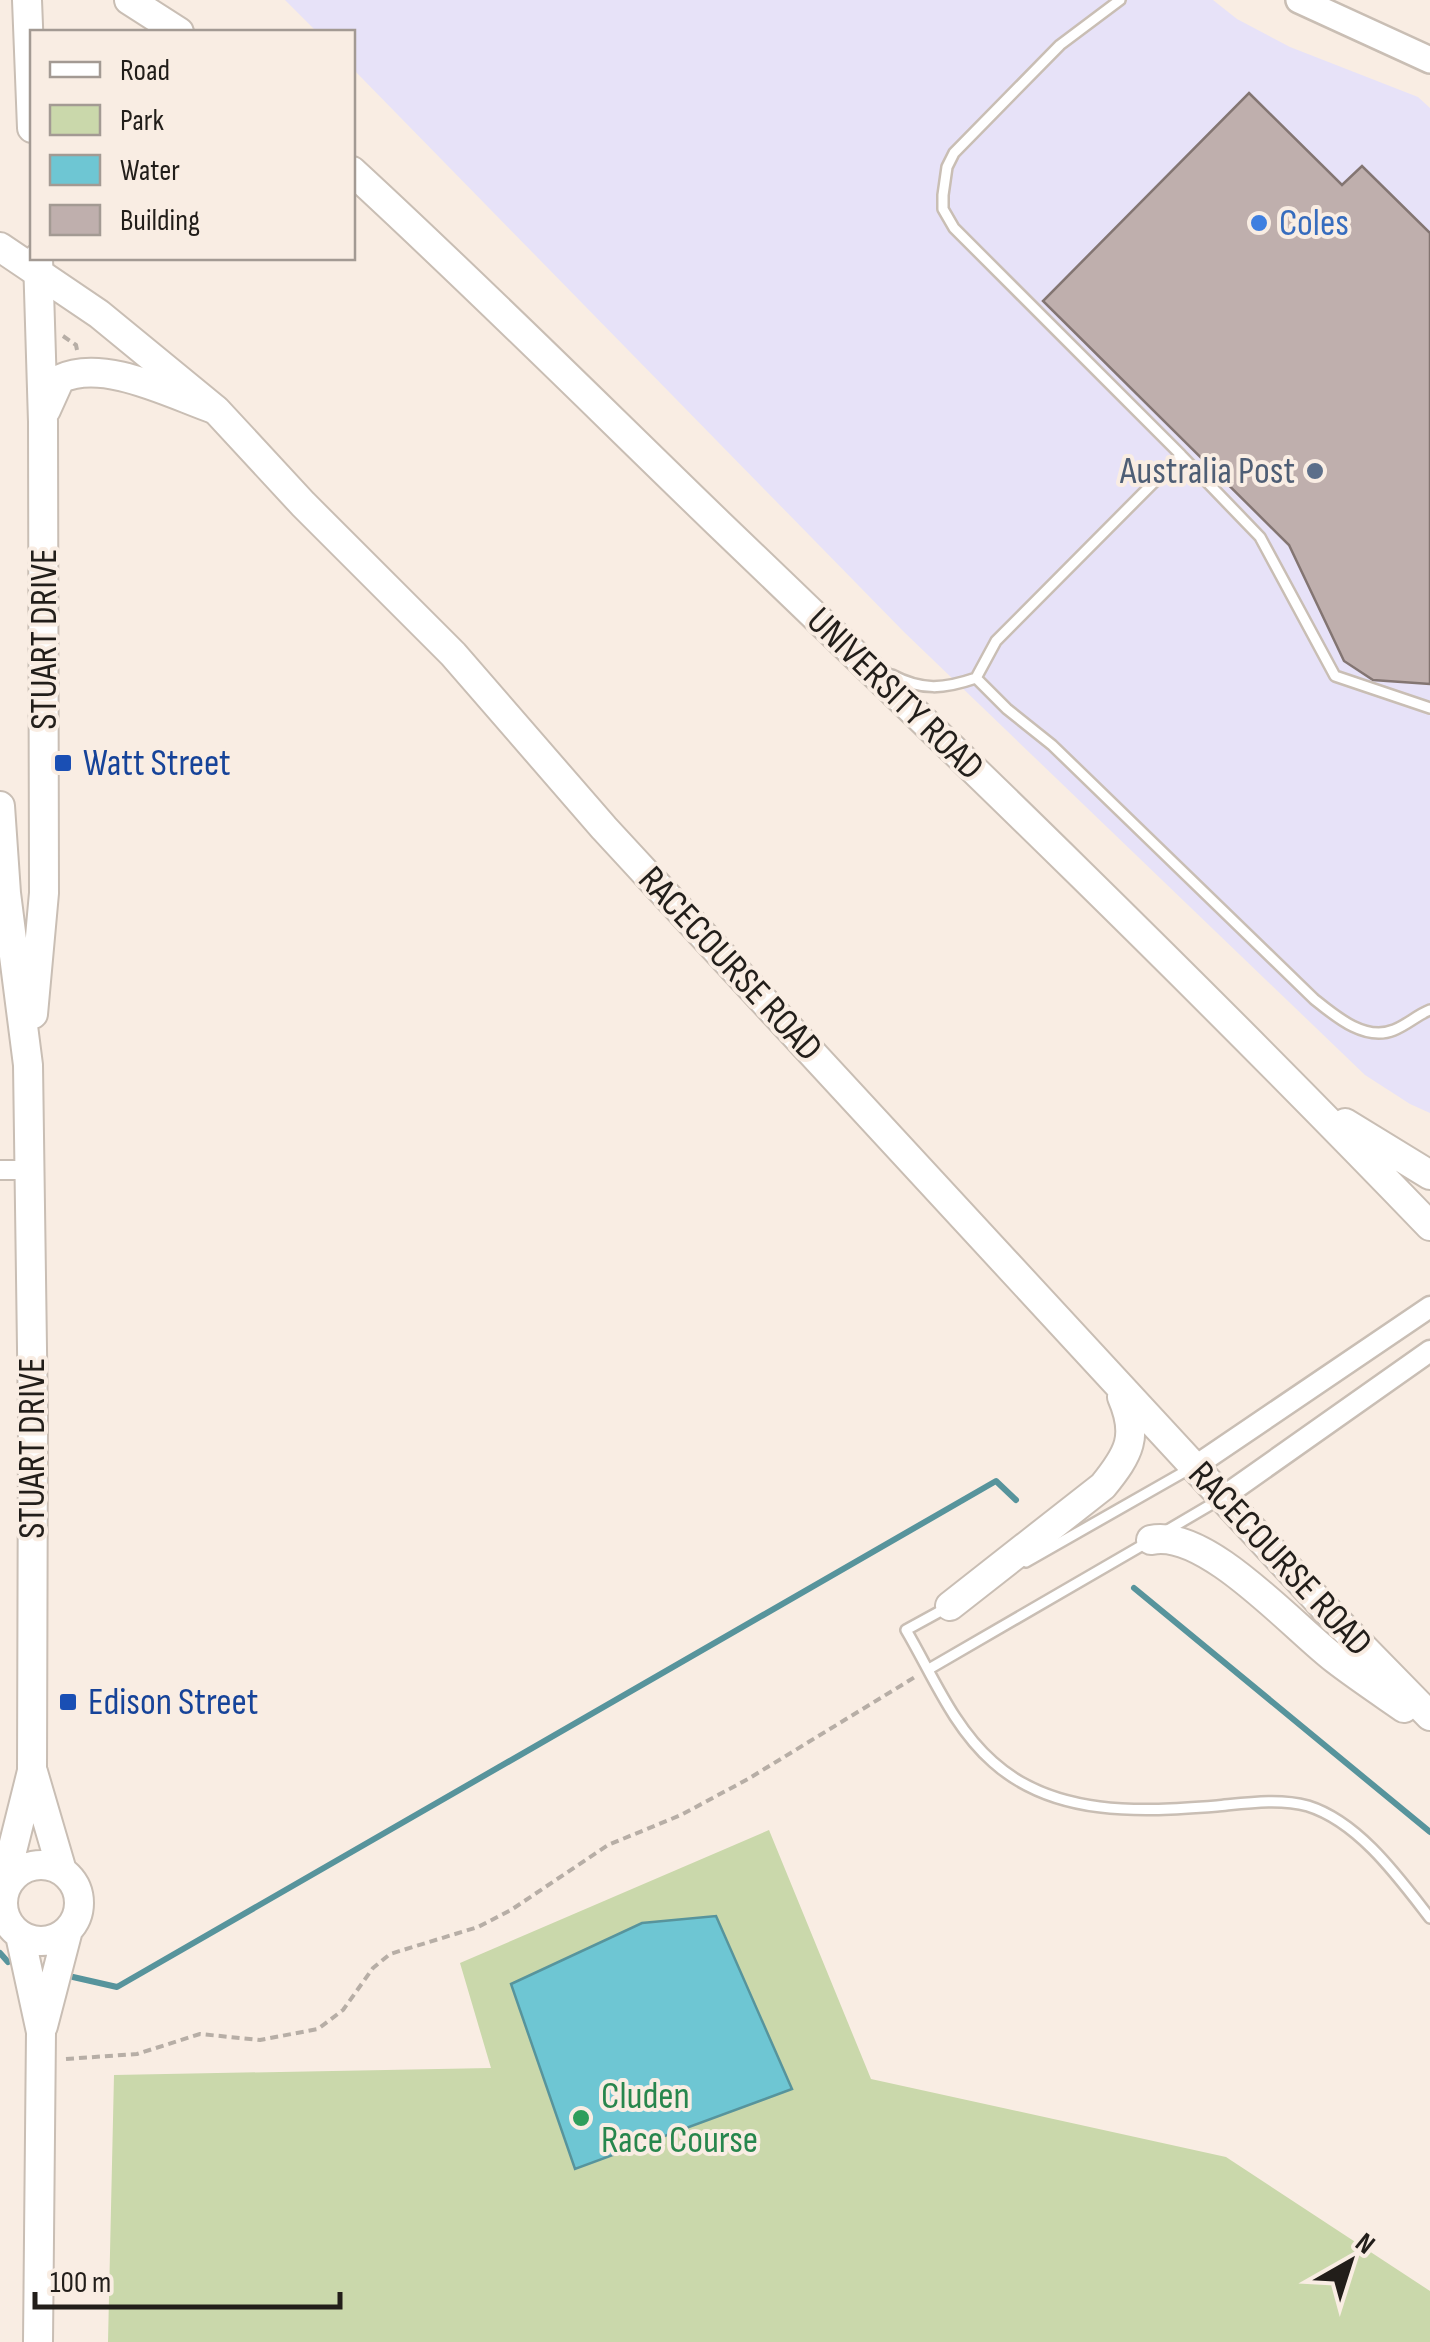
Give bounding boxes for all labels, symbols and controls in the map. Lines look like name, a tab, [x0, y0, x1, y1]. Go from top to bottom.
legend	[30, 30, 355, 260]
text: Road	[120, 53, 170, 89]
text: Park	[120, 103, 164, 139]
text: Water	[120, 153, 180, 189]
place label: Coles	[1279, 201, 1349, 246]
text: Building	[120, 203, 200, 239]
marker: Coles	[1248, 212, 1270, 234]
place label: Australia Post	[1119, 449, 1295, 494]
marker: Australia Post	[1304, 460, 1326, 482]
street label: STUART DRIVE	[22, 548, 67, 730]
street label: UNIVERSITY ROAD	[797, 599, 993, 789]
place label: Watt Street	[83, 741, 231, 786]
marker: Watt Street	[52, 752, 74, 774]
street label: RACECOURSE ROAD	[629, 858, 831, 1070]
street label: STUART DRIVE	[10, 1357, 55, 1539]
street label: RACECOURSE ROAD	[1179, 1453, 1381, 1665]
place label: Edison Street	[88, 1680, 258, 1725]
marker: Edison Street	[57, 1691, 79, 1713]
place label: Cluden Race Course	[601, 2074, 758, 2163]
marker: Cluden Race Course	[570, 2107, 592, 2129]
north arrow	[1300, 2212, 1400, 2312]
text: N	[1349, 2226, 1381, 2261]
scale bar	[35, 2247, 340, 2309]
text: 100 m	[50, 2265, 111, 2301]

